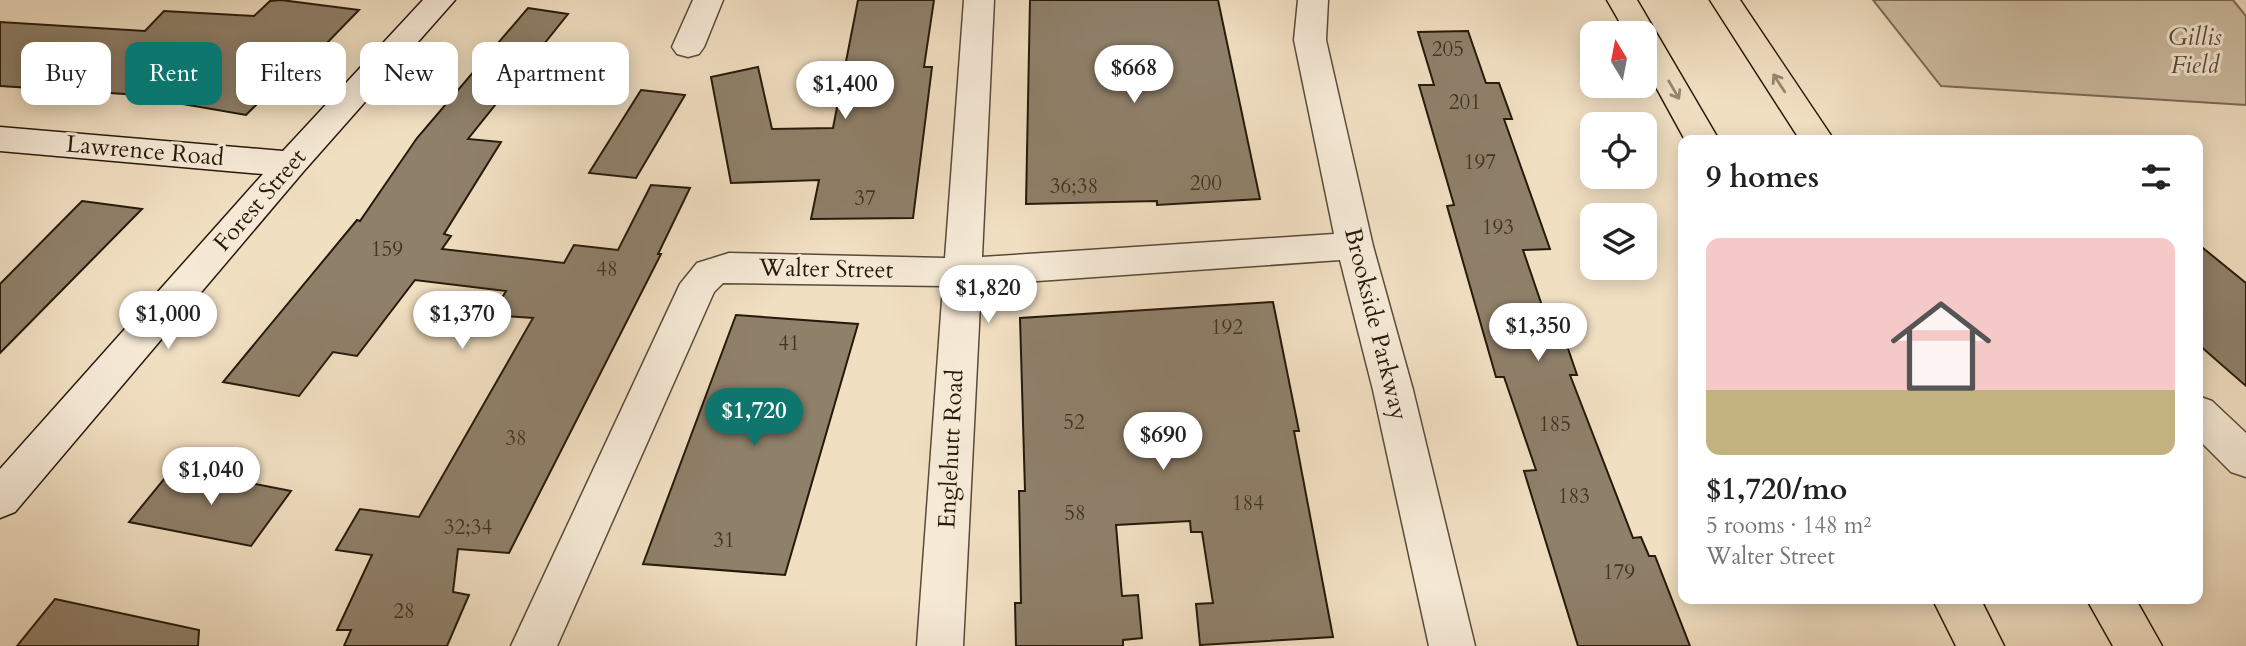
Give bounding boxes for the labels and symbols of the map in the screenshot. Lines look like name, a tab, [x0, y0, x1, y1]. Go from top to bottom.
north arrow	[1580, 21, 1657, 98]
park label: Gillis Field	[2168, 21, 2222, 82]
house number: 205	[1432, 35, 1464, 64]
pin: $668	[1093, 46, 1175, 105]
pin: $1,400	[788, 61, 902, 121]
one-way arrow	[1772, 74, 1787, 93]
one-way arrow	[1667, 79, 1681, 99]
house number: 201	[1449, 88, 1481, 117]
street label: Lawrence Road	[65, 128, 226, 174]
street label: Forest Street	[206, 141, 314, 258]
house number: 197	[1464, 148, 1496, 177]
house number: 200	[1190, 169, 1222, 198]
house number: 36;38	[1050, 172, 1098, 201]
house number: 37	[854, 184, 876, 213]
house number: 193	[1482, 213, 1514, 242]
street label: Brookside Parkway	[1336, 224, 1416, 424]
house number: 159	[371, 235, 403, 264]
street label: Walter Street	[758, 251, 894, 287]
house number: 48	[596, 255, 618, 284]
pin: $1,820	[931, 266, 1045, 325]
pin: $1,000	[111, 292, 225, 351]
pin: $1,370	[405, 292, 519, 351]
pin: $1,350	[1481, 304, 1595, 363]
house number: 192	[1211, 313, 1243, 342]
house number: 41	[778, 329, 800, 358]
street label: Englehutt Road	[930, 368, 972, 530]
pin: $1,720	[697, 388, 811, 448]
house number: 52	[1063, 408, 1085, 437]
house number: 185	[1539, 410, 1571, 439]
pin: $690	[1122, 412, 1204, 472]
house number: 38	[505, 424, 527, 453]
pin: $1,040	[154, 448, 268, 507]
house number: 183	[1558, 482, 1590, 511]
house number: 184	[1232, 489, 1264, 518]
house number: 58	[1064, 499, 1086, 528]
house number: 32;34	[444, 513, 492, 542]
house number: 31	[713, 526, 735, 555]
house number: 179	[1603, 558, 1635, 587]
house number: 28	[393, 597, 415, 626]

